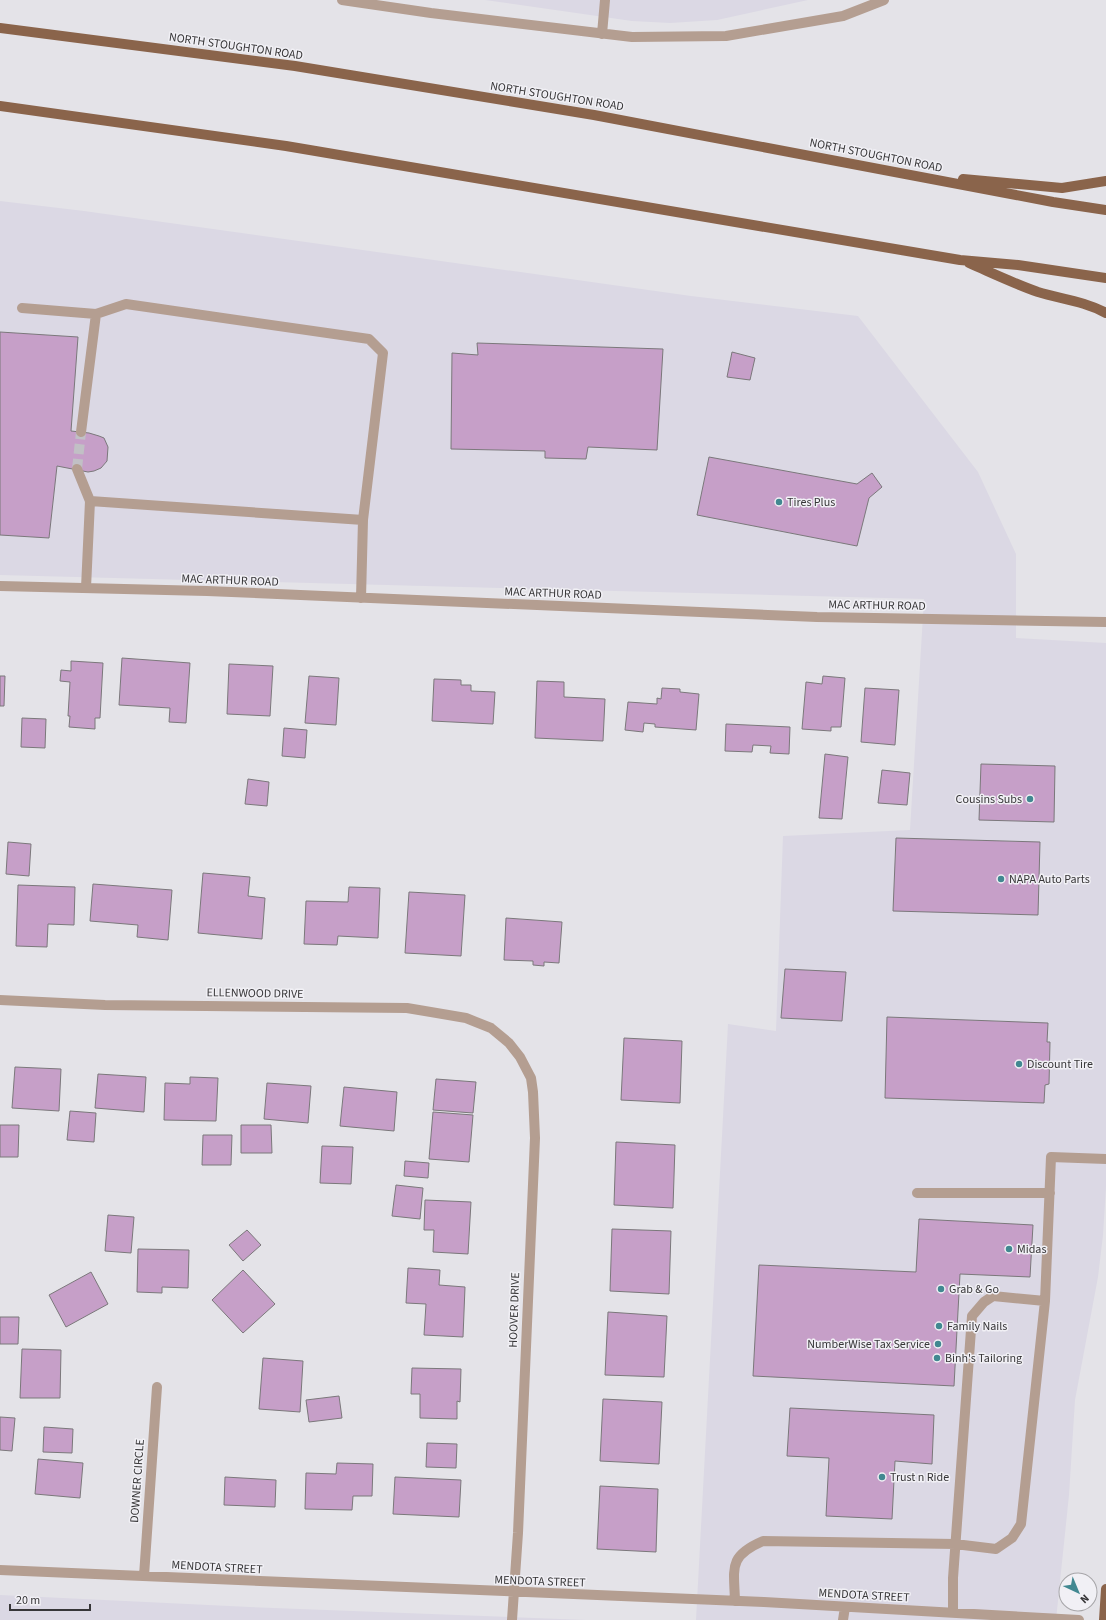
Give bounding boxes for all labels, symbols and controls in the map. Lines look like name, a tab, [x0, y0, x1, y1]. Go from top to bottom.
street label: NORTH STOUGHTON ROAD	[168, 29, 304, 64]
street label: NORTH STOUGHTON ROAD	[489, 78, 625, 115]
street label: NORTH STOUGHTON ROAD	[808, 134, 944, 177]
place label: Tires Plus	[787, 494, 835, 511]
marker: Tires Plus	[774, 497, 784, 507]
street label: MAC ARTHUR ROAD	[181, 570, 279, 591]
street label: MAC ARTHUR ROAD	[504, 583, 602, 604]
street label: MAC ARTHUR ROAD	[828, 596, 926, 615]
place label: Cousins Subs	[956, 791, 1022, 808]
marker: Cousins Subs	[1025, 794, 1035, 804]
place label: NAPA Auto Parts	[1009, 871, 1090, 888]
marker: NAPA Auto Parts	[996, 874, 1006, 884]
street label: ELLENWOOD DRIVE	[206, 984, 304, 1003]
place label: Discount Tire	[1027, 1056, 1093, 1073]
marker: Discount Tire	[1014, 1059, 1024, 1069]
place label: Midas	[1017, 1241, 1046, 1258]
marker: Midas	[1004, 1244, 1014, 1254]
street label: HOOVER DRIVE	[505, 1272, 524, 1348]
place label: Grab & Go	[949, 1281, 999, 1298]
marker: Grab & Go	[936, 1284, 946, 1294]
place label: Family Nails	[947, 1318, 1007, 1335]
marker: Family Nails	[934, 1321, 944, 1331]
place label: NumberWise Tax Service	[807, 1336, 930, 1353]
marker: NumberWise Tax Service	[933, 1339, 943, 1349]
place label: Binh's Tailoring	[945, 1350, 1022, 1367]
marker: Binh's Tailoring	[932, 1353, 942, 1363]
street label: DOWNER CIRCLE	[126, 1439, 149, 1523]
place label: Trust n Ride	[890, 1469, 949, 1486]
marker: Trust n Ride	[877, 1472, 887, 1482]
street label: MENDOTA STREET	[171, 1557, 264, 1578]
street label: MENDOTA STREET	[494, 1571, 586, 1592]
north arrow	[1058, 1572, 1098, 1612]
street label: MENDOTA STREET	[818, 1585, 911, 1606]
scale bar	[10, 1586, 90, 1612]
text: N	[1077, 1591, 1092, 1607]
text: 20 m	[16, 1592, 40, 1609]

